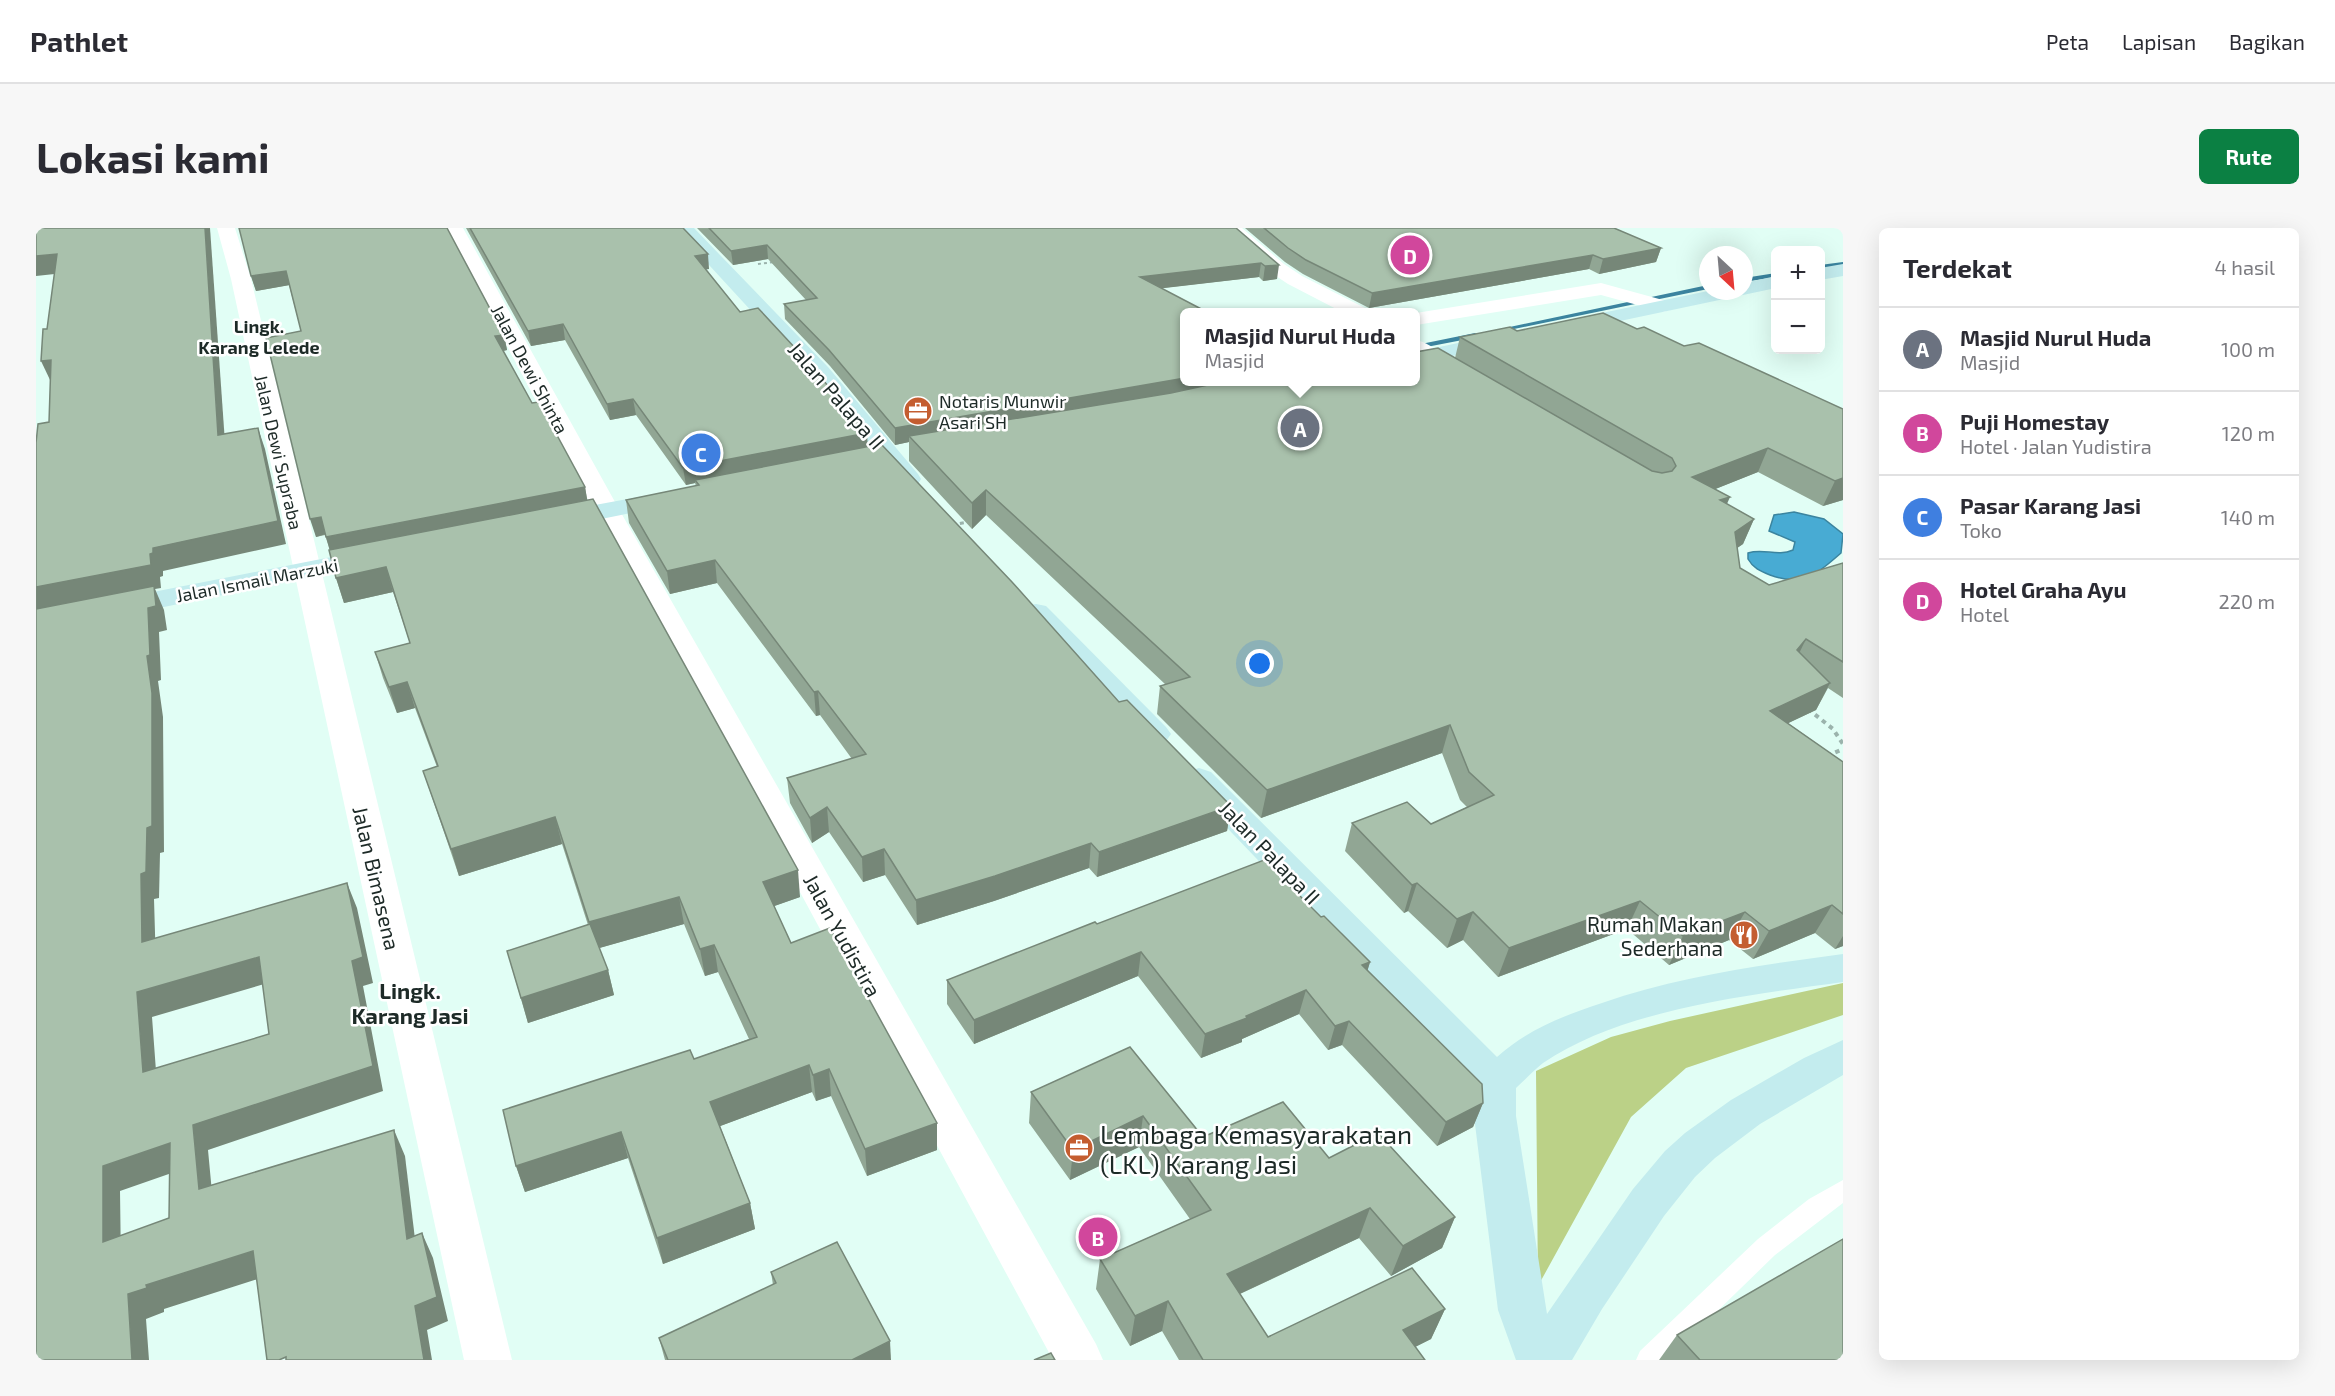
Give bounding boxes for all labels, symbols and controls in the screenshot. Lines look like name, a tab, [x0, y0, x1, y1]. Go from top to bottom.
text: Pathlet	[30, 24, 128, 58]
text: Peta	[2046, 29, 2089, 54]
text: Lapisan	[2122, 29, 2196, 54]
text: Bagikan	[2229, 29, 2305, 54]
button: Rute	[2199, 129, 2299, 184]
text: Lokasi kami	[36, 131, 270, 181]
pin: D	[1390, 232, 1430, 278]
north arrow	[1699, 246, 1753, 300]
map controls	[1771, 246, 1825, 354]
button: +	[1771, 246, 1825, 300]
text: Terdekat	[1903, 252, 2012, 283]
text: 4 hasil	[2215, 255, 2275, 279]
button: −	[1771, 300, 1825, 354]
street label: Jalan Dewi Shinta	[487, 301, 573, 437]
popup	[1180, 308, 1420, 386]
district label: Lingk. Karang Lelede	[198, 315, 320, 358]
text: Masjid Nurul Huda	[1204, 322, 1396, 348]
text: Masjid Nurul Huda	[1960, 324, 2151, 350]
street label: Jalan Palapa II	[784, 336, 890, 454]
text: A	[1916, 337, 1929, 361]
text: 100 m	[2221, 337, 2275, 361]
text: Masjid	[1204, 348, 1265, 372]
text: Masjid	[1960, 350, 2020, 374]
street label: Jalan Dewi Supraba	[250, 372, 308, 532]
place label: Notaris Munwir Asari SH	[939, 390, 1067, 433]
office icon: Notaris Munwir Asari SH	[902, 395, 934, 427]
pin: A	[1280, 406, 1320, 450]
text: Puji Homestay	[1960, 408, 2109, 434]
text: B	[1916, 421, 1929, 445]
text: 120 m	[2222, 421, 2275, 445]
pin: C	[682, 430, 720, 476]
text: Hotel · Jalan Yudistira	[1960, 434, 2152, 458]
text: Pasar Karang Jasi	[1960, 492, 2141, 518]
text: C	[1917, 505, 1928, 529]
text: 140 m	[2221, 505, 2275, 529]
text: Toko	[1960, 518, 2002, 542]
street label: Jalan Ismail Marzuki	[174, 554, 340, 606]
text: Hotel Graha Ayu	[1960, 576, 2127, 602]
text: D	[1916, 589, 1929, 613]
text: 220 m	[2218, 589, 2275, 613]
text: Hotel	[1960, 602, 2009, 626]
your location	[1245, 649, 1274, 678]
street label: Jalan Palapa II	[1214, 795, 1326, 909]
street label: Jalan Bimasena	[348, 803, 406, 953]
street label: Jalan Yudistira	[799, 869, 887, 1001]
place label: Rumah Makan Sederhana	[1587, 911, 1723, 960]
restaurant icon: Rumah Makan Sederhana	[1728, 919, 1760, 951]
district label: Lingk. Karang Jasi	[351, 977, 469, 1028]
place label: Lembaga Kemasyarakatan (LKL) Karang Jasi	[1100, 1118, 1412, 1179]
office icon: Lembaga Kemasyarakatan (LKL) Karang Jasi	[1063, 1132, 1095, 1164]
pin: B	[1078, 1214, 1118, 1260]

